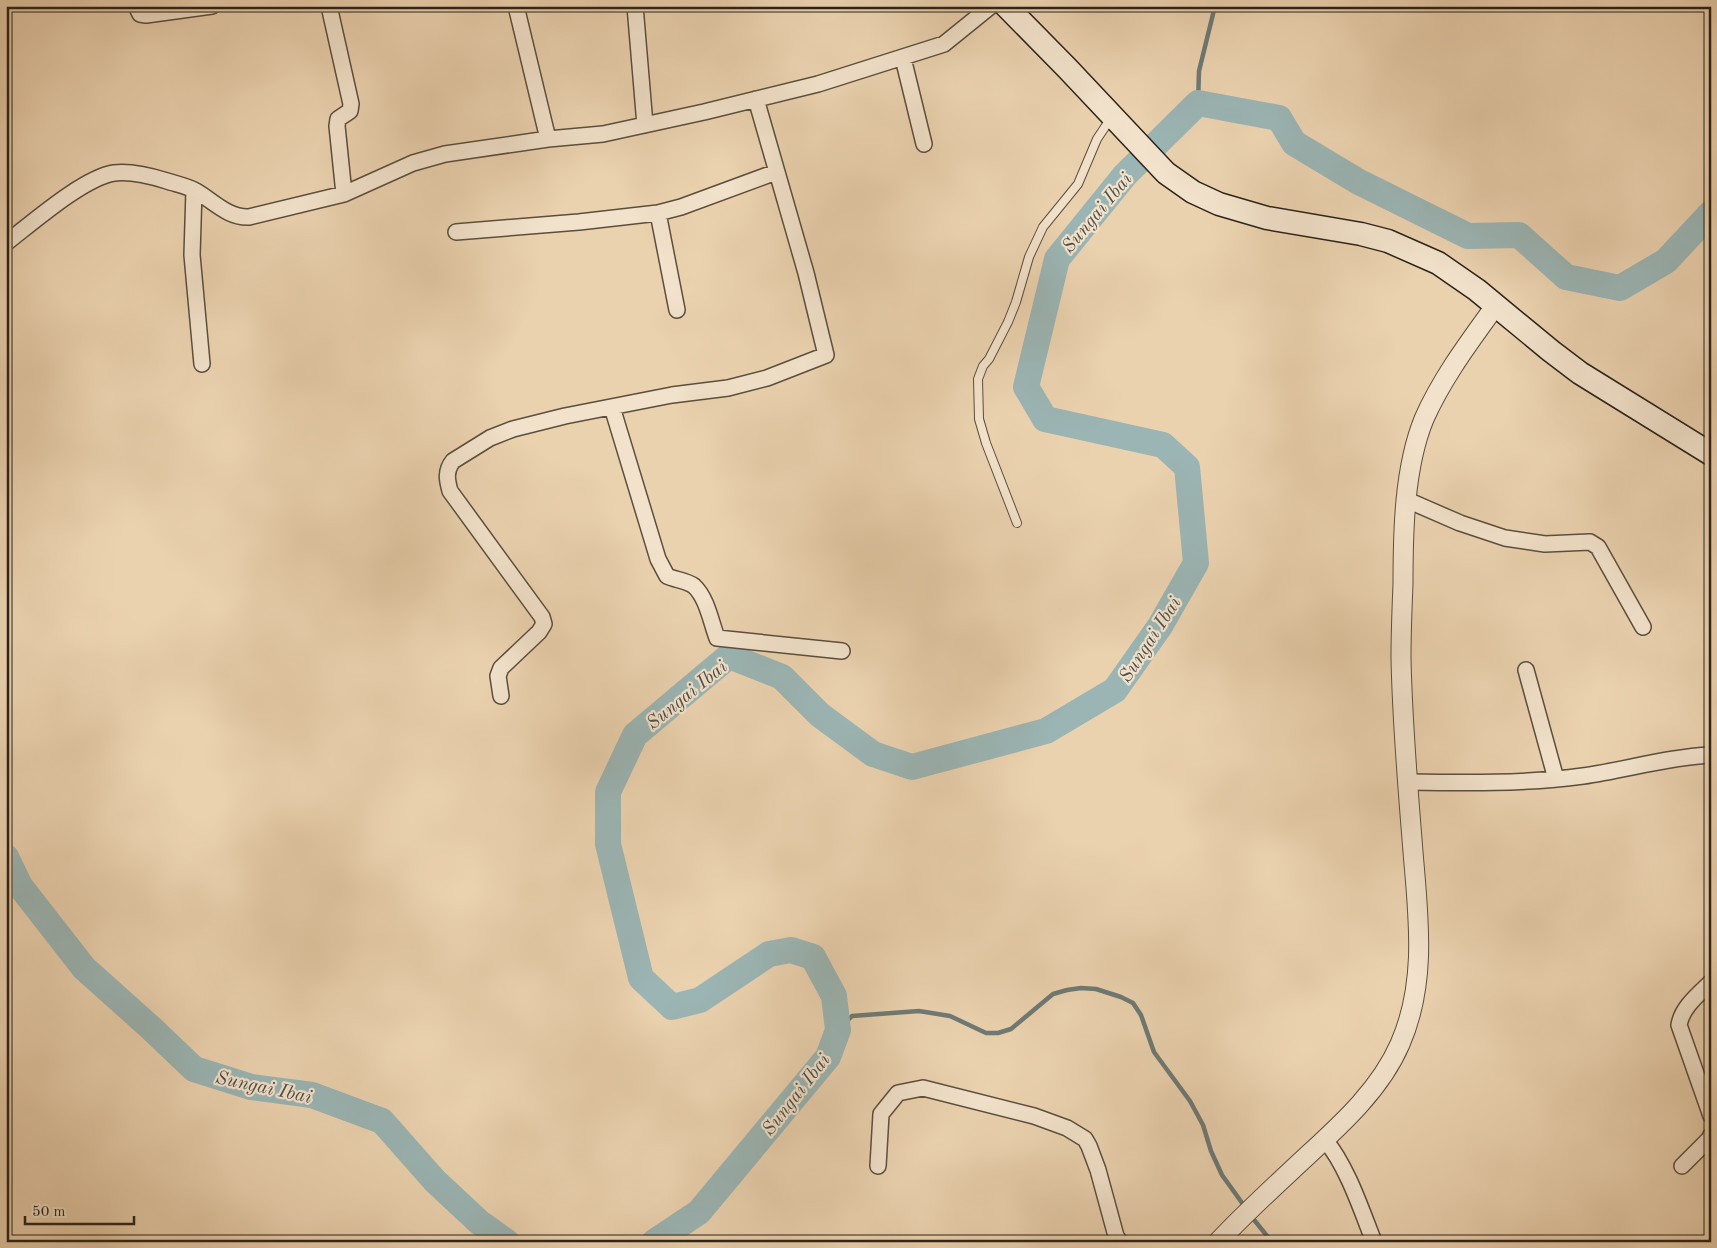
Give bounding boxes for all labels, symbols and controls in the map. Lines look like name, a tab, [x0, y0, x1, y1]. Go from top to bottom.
water label: Sungai Ibai	[1059, 170, 1137, 257]
water label: Sungai Ibai	[1117, 594, 1186, 687]
water label: Sungai Ibai	[644, 657, 732, 734]
water label: Sungai Ibai	[759, 1051, 835, 1140]
water label: Sungai Ibai	[214, 1069, 314, 1108]
scale bar	[25, 1193, 134, 1225]
text: 50 m	[32, 1205, 66, 1220]

